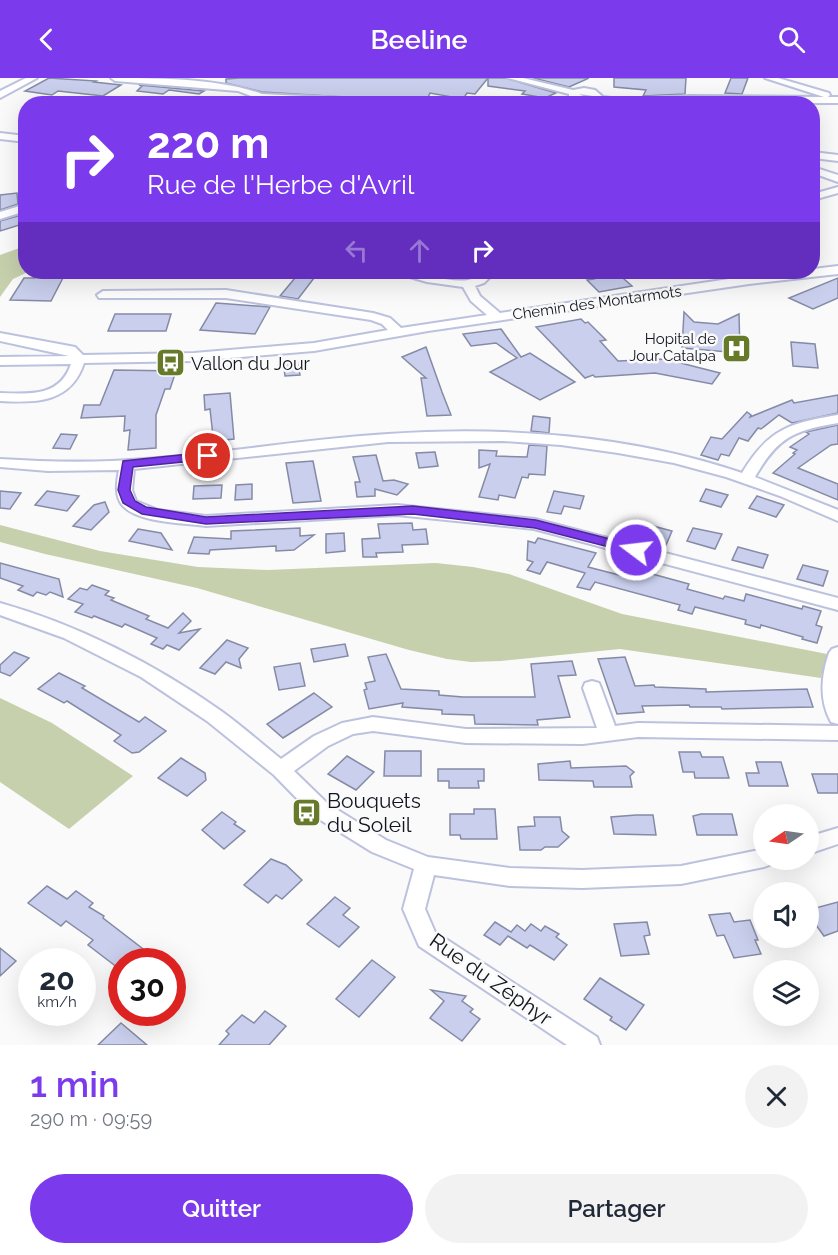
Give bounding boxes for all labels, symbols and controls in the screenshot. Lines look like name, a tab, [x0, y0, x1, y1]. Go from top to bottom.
icon: back	[30, 23, 63, 56]
icon: search	[775, 23, 808, 56]
text: Beeline	[370, 24, 468, 55]
text: 220 m	[147, 119, 269, 168]
icon: right	[48, 120, 126, 198]
text: Rue de l'Herbe d'Avril	[147, 169, 414, 200]
icon: left	[340, 234, 373, 267]
icon: ahead	[403, 234, 436, 267]
icon: right	[466, 234, 499, 267]
street label: Chemin des Montarmots	[511, 282, 683, 324]
place label: Hopital de Jour Catalpa	[629, 330, 716, 365]
hospital icon: Hopital de Jour Catalpa	[721, 332, 753, 364]
bus stop icon: Vallon du Jour	[154, 347, 186, 379]
place label: Vallon du Jour	[191, 353, 311, 374]
pin	[182, 430, 233, 481]
icon: arrive	[191, 439, 224, 472]
position arrow	[604, 518, 668, 582]
place label: Bouquets du Soleil	[327, 788, 421, 837]
bus stop icon: Bouquets du Soleil	[290, 796, 322, 828]
north arrow	[753, 804, 819, 870]
map controls	[753, 804, 819, 1026]
button: sound	[753, 882, 819, 948]
street label: Rue du Zéphyr	[425, 928, 557, 1031]
speed limit sign: 30	[108, 948, 186, 1026]
button: layers	[753, 960, 819, 1026]
text: 20	[39, 962, 75, 997]
text: km/h	[37, 993, 77, 1011]
text: 1 min	[30, 1063, 119, 1105]
button: close	[745, 1065, 808, 1128]
text: 290 m · 09:59	[30, 1107, 152, 1131]
button: Quitter	[30, 1174, 413, 1243]
button: Partager	[425, 1174, 808, 1243]

